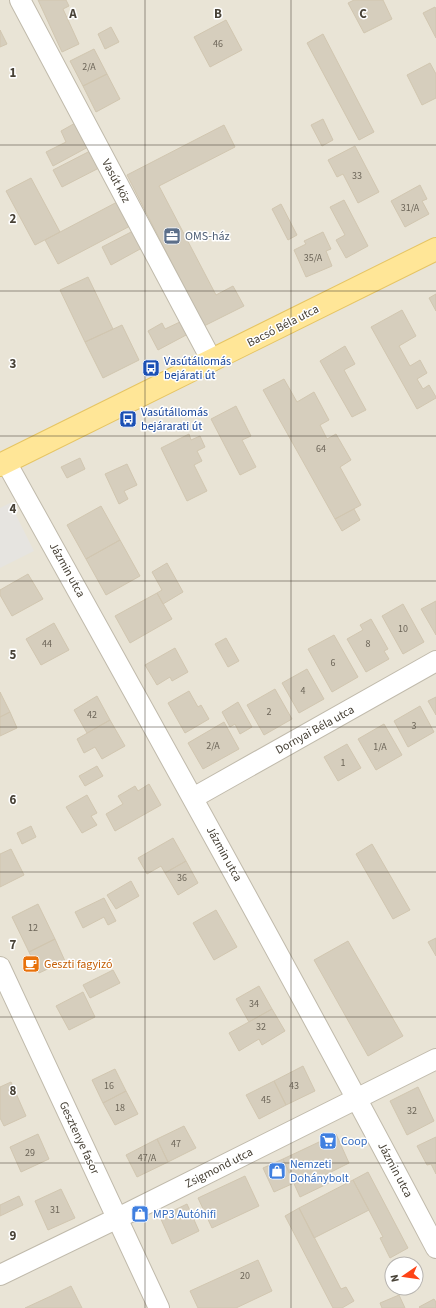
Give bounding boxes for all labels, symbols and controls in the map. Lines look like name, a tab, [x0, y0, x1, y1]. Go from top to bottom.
text: A	[68, 5, 77, 23]
text: B	[214, 5, 222, 23]
text: C	[359, 5, 367, 23]
house number: 46	[213, 37, 223, 51]
house number: 2/A	[82, 60, 96, 74]
text: 1	[10, 64, 17, 82]
street label: Vasút köz	[97, 156, 135, 206]
house number: 33	[352, 169, 362, 183]
house number: 31/A	[401, 201, 420, 215]
text: 2	[10, 210, 17, 228]
office icon: OMS-ház	[162, 226, 182, 246]
place label: OMS-ház	[185, 228, 230, 245]
house number: 35/A	[304, 251, 323, 265]
street label: Bacsó Béla utca	[244, 301, 322, 351]
place label: Vasútállomás bejárati út	[164, 353, 231, 384]
text: 3	[10, 355, 17, 373]
bus stop icon: Vasútállomás bejárati út	[141, 358, 161, 378]
place label: Vasútállomás bejárarati út	[141, 404, 208, 435]
bus stop icon: Vasútállomás bejárarati út	[118, 409, 138, 429]
house number: 64	[316, 442, 326, 456]
text: 4	[10, 500, 17, 518]
street label: Jázmin utca	[45, 539, 89, 601]
house number: 10	[398, 622, 408, 636]
house number: 44	[42, 637, 52, 651]
house number: 8	[366, 637, 371, 651]
text: 5	[10, 646, 17, 664]
house number: 6	[331, 656, 336, 670]
house number: 4	[301, 684, 306, 698]
street label: Dornyai Béla utca	[273, 701, 357, 759]
house number: 2	[267, 705, 272, 719]
house number: 42	[87, 708, 97, 722]
house number: 3	[412, 719, 417, 733]
house number: 2/A	[206, 739, 220, 753]
house number: 1/A	[373, 740, 387, 754]
house number: 1	[341, 756, 346, 770]
text: 6	[10, 791, 17, 809]
street label: Jázmin utca	[202, 823, 246, 885]
house number: 36	[177, 871, 187, 885]
house number: 12	[28, 921, 38, 935]
text: 7	[10, 936, 17, 954]
cafe icon: Geszti fagyizó	[21, 954, 41, 974]
place label: Geszti fagyizó	[44, 956, 112, 973]
house number: 34	[249, 997, 259, 1011]
house number: 32	[256, 1020, 266, 1034]
house number: 16	[104, 1079, 114, 1093]
house number: 43	[289, 1079, 299, 1093]
text: 8	[10, 1082, 17, 1100]
house number: 45	[261, 1093, 271, 1107]
street label: Gesztenye fasor	[55, 1099, 104, 1178]
house number: 18	[115, 1101, 125, 1115]
house number: 32	[407, 1104, 417, 1118]
supermarket icon: Coop	[318, 1131, 338, 1151]
place label: Coop	[341, 1133, 368, 1150]
house number: 47	[171, 1137, 181, 1151]
street label: Jázmin utca	[373, 1139, 417, 1201]
street label: Zsigmond utca	[182, 1144, 256, 1192]
house number: 29	[25, 1146, 35, 1160]
house number: 47/A	[138, 1151, 157, 1165]
place label: Nemzeti Dohánybolt	[290, 1156, 349, 1187]
shop icon: Nemzeti Dohánybolt	[267, 1161, 287, 1181]
house number: 31	[50, 1203, 60, 1217]
shop icon: MP3 Autóhifi	[130, 1204, 150, 1224]
place label: MP3 Autóhifi	[153, 1206, 216, 1223]
text: 9	[10, 1227, 17, 1245]
north arrow	[384, 1256, 424, 1296]
house number: 20	[240, 1269, 250, 1283]
text: N	[387, 1273, 403, 1283]

